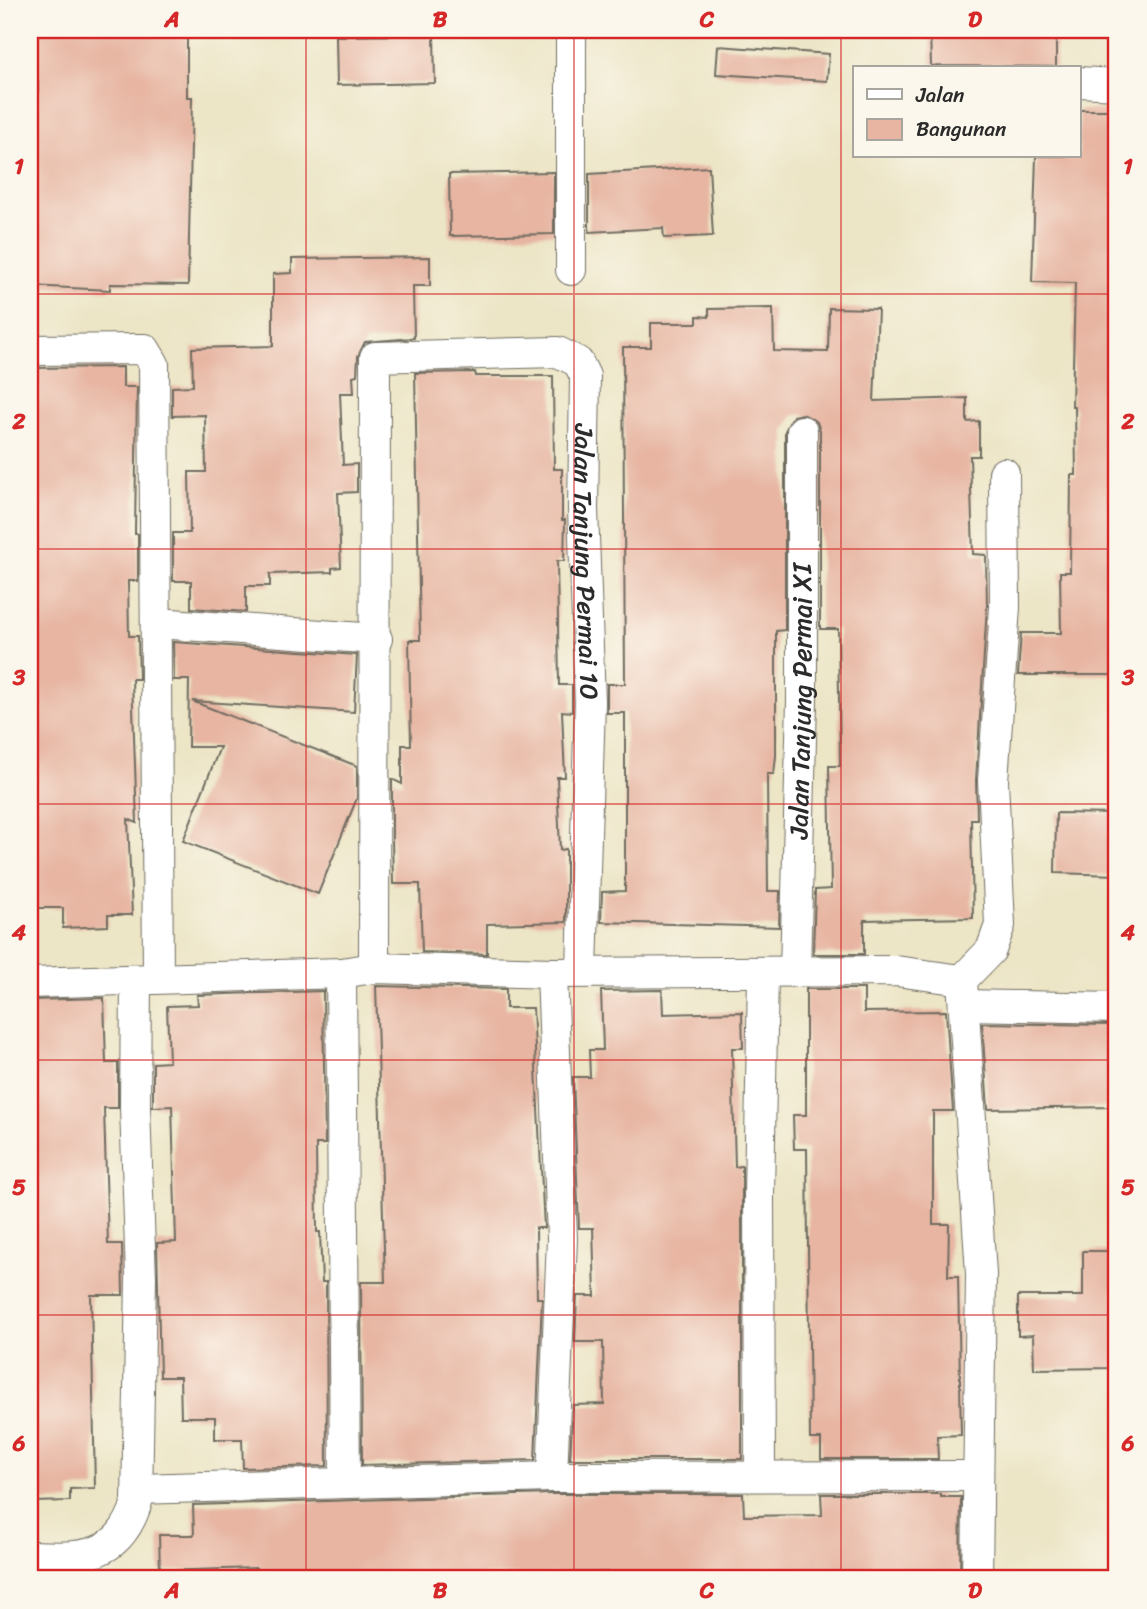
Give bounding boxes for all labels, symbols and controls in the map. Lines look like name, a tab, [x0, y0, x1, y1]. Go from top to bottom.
text: A	[163, 0, 180, 40]
text: B	[433, 0, 448, 40]
text: C	[699, 0, 715, 40]
text: D	[968, 0, 983, 40]
legend	[853, 66, 1080, 158]
text: Jalan	[915, 76, 964, 114]
text: Bangunan	[916, 110, 1006, 148]
text: 1	[14, 146, 24, 187]
text: 1	[1123, 146, 1133, 187]
text: 2	[11, 401, 26, 442]
text: 2	[1120, 401, 1135, 442]
street label: Jalan Tanjung Permai 10	[560, 423, 613, 701]
street label: Jalan Tanjung Permai XI	[775, 561, 825, 841]
text: 3	[12, 657, 26, 698]
text: 3	[1121, 657, 1135, 698]
text: 4	[11, 912, 27, 953]
text: 4	[1120, 912, 1136, 953]
text: 5	[12, 1167, 26, 1208]
text: 5	[1121, 1167, 1135, 1208]
text: 6	[11, 1423, 26, 1464]
text: 6	[1120, 1423, 1135, 1464]
text: A	[163, 1570, 180, 1609]
text: B	[433, 1570, 448, 1609]
text: C	[699, 1570, 715, 1609]
text: D	[968, 1570, 983, 1609]

